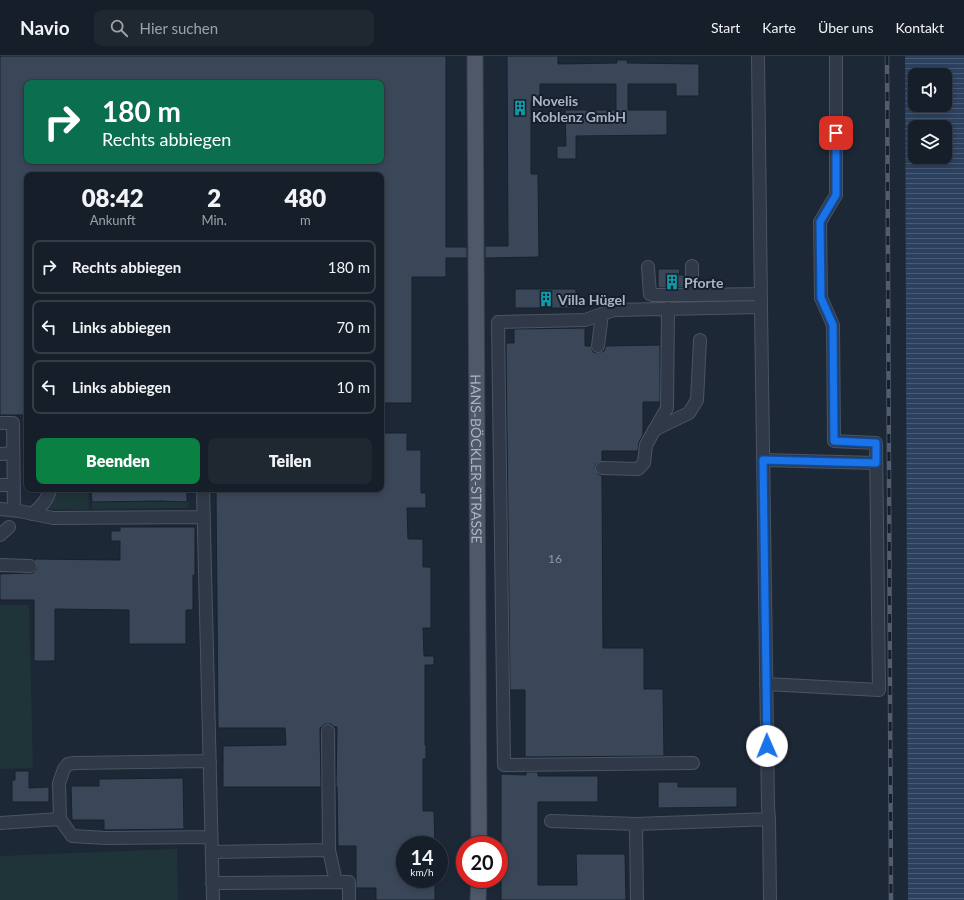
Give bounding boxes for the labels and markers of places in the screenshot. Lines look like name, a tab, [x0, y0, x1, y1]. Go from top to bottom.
place label: Novelis Koblenz GmbH	[532, 92, 626, 125]
building icon: Novelis Koblenz GmbH	[511, 99, 529, 117]
pin	[819, 116, 853, 150]
building icon: Pforte	[663, 273, 681, 291]
place label: Pforte	[684, 274, 724, 291]
building icon: Villa Hügel	[537, 290, 555, 308]
place label: Villa Hügel	[557, 291, 626, 308]

